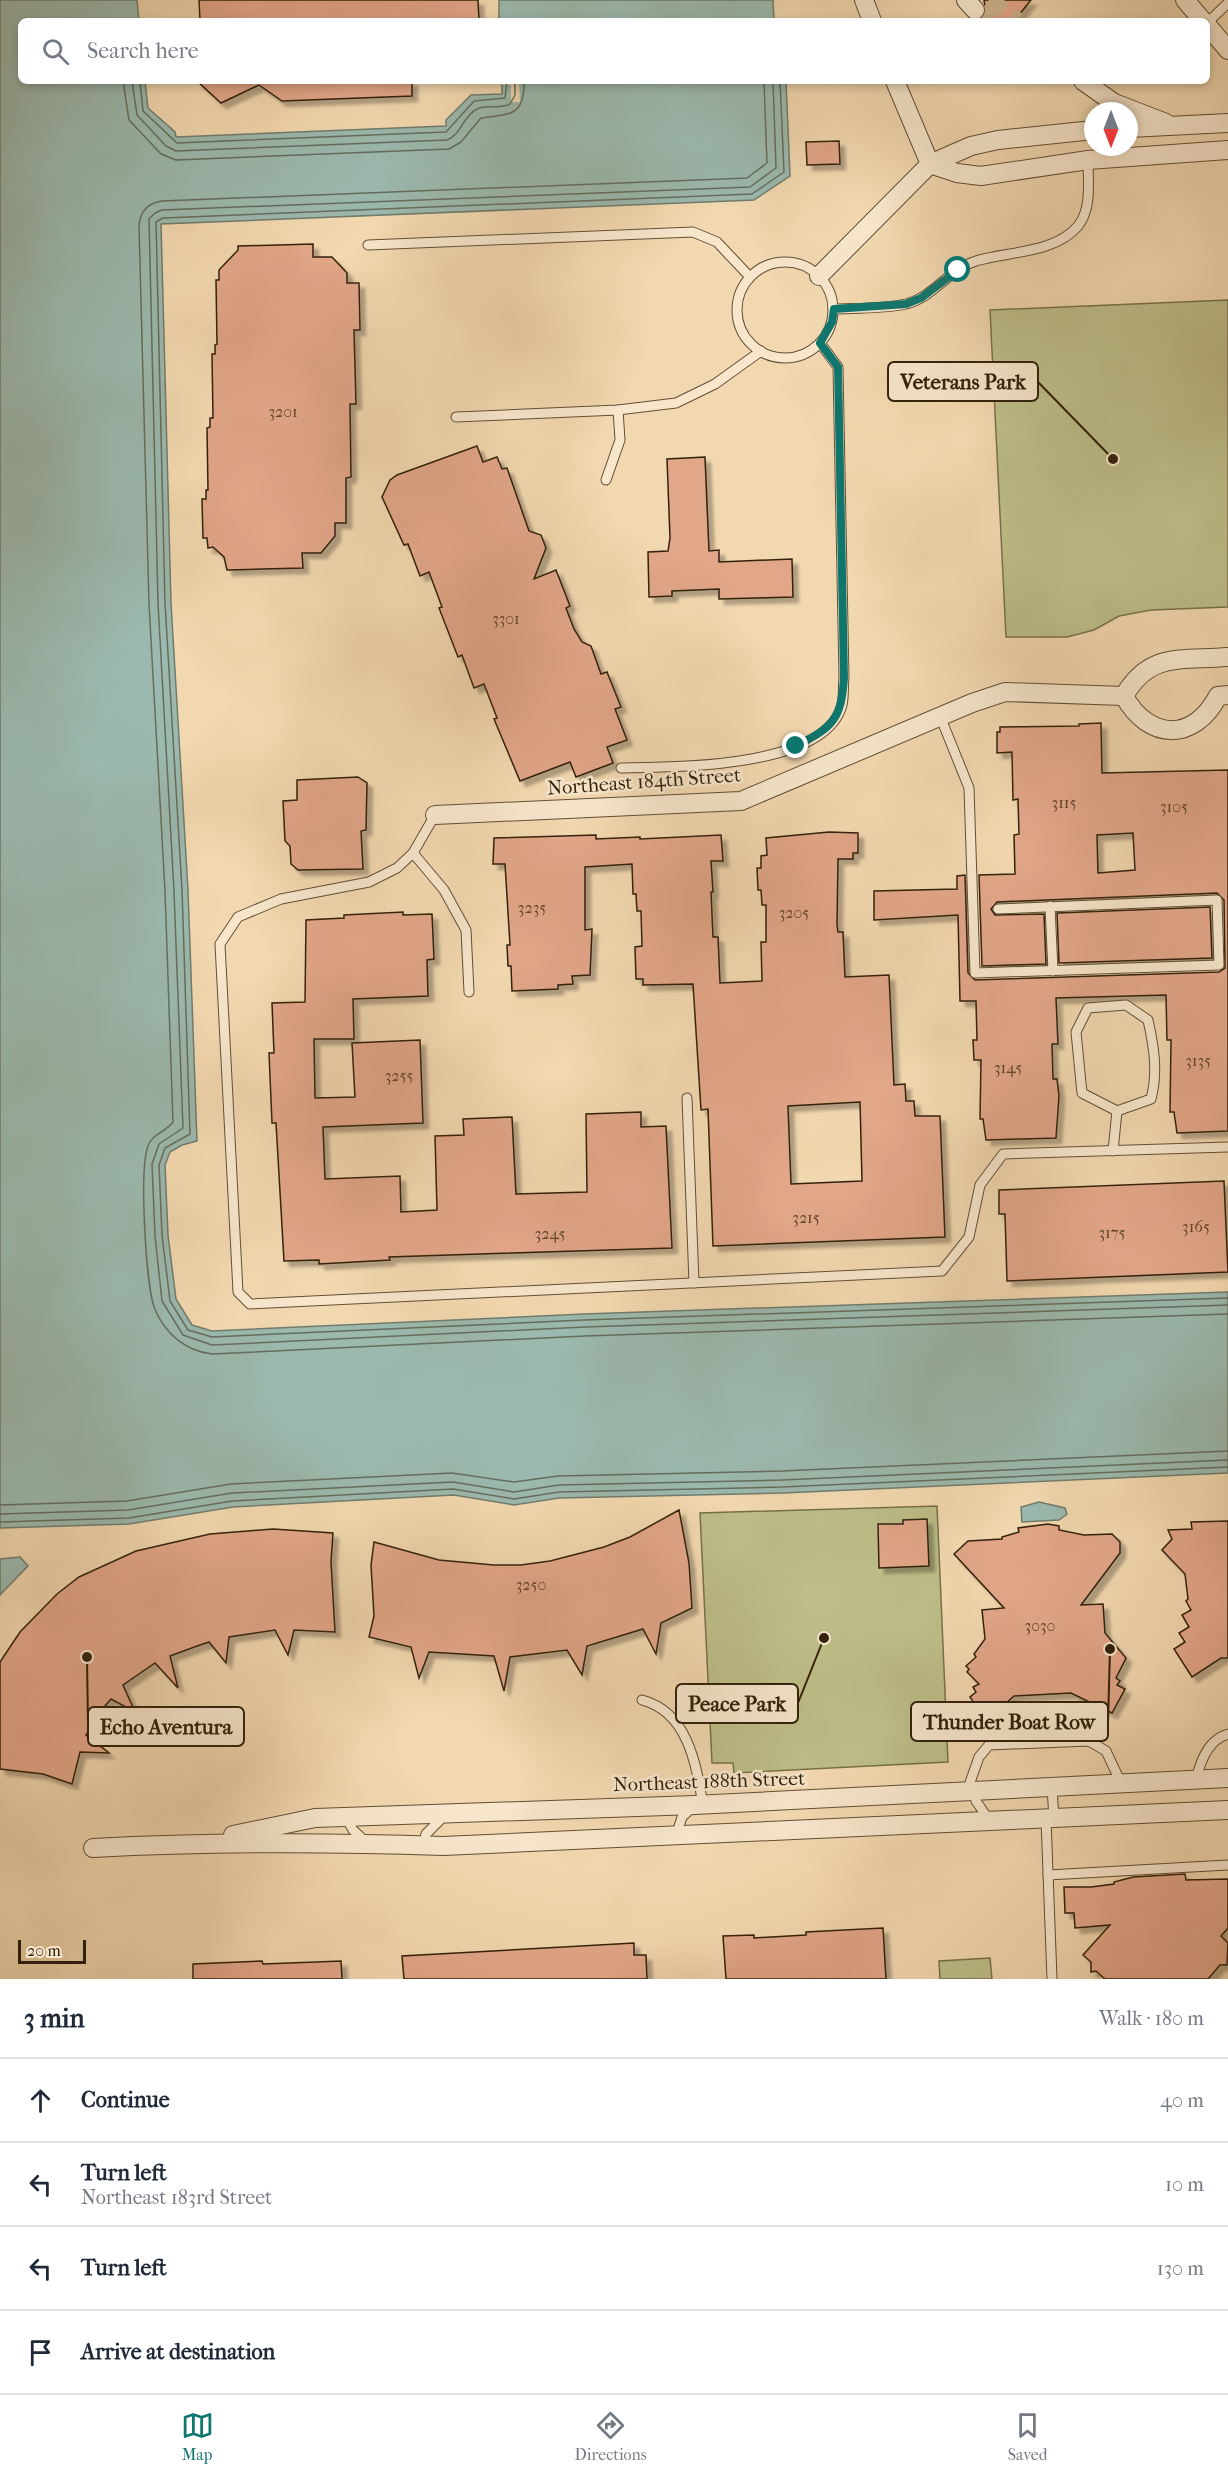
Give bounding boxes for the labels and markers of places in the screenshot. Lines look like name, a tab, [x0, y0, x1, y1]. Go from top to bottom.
callout: Veterans Park	[888, 362, 1038, 401]
callout: Peace Park	[676, 1684, 798, 1723]
callout: Thunder Boat Row	[911, 1702, 1108, 1741]
callout: Echo Aventura	[88, 1707, 244, 1746]

